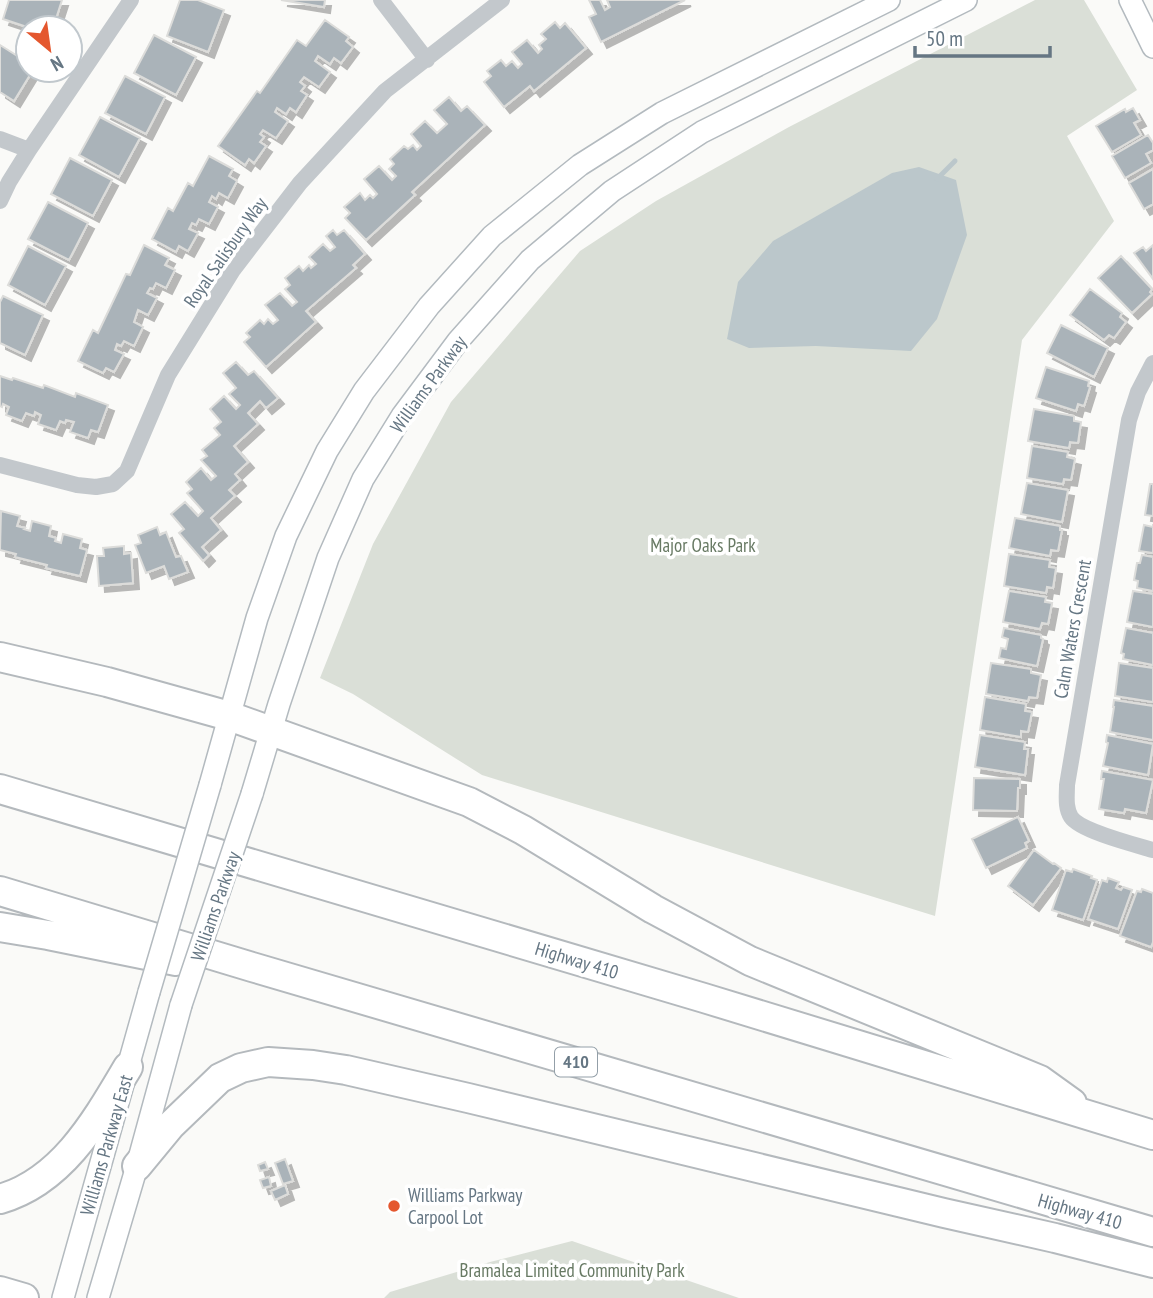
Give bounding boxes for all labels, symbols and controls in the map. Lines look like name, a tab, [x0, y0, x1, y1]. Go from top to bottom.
north arrow	[14, 14, 84, 84]
scale bar	[915, 14, 1050, 58]
text: 50 m	[926, 25, 963, 52]
text: N	[47, 51, 68, 77]
street label: Royal Salisbury Way	[178, 192, 272, 312]
street label: Williams Parkway	[385, 330, 472, 437]
park label: Major Oaks Park	[650, 533, 756, 557]
street label: Calm Waters Crescent	[1048, 557, 1096, 700]
street label: Williams Parkway	[185, 847, 245, 964]
street label: Highway 410	[532, 936, 622, 984]
road number: 410	[555, 1048, 597, 1077]
street label: Williams Parkway East	[74, 1071, 138, 1218]
place label: Williams Parkway Carpool Lot	[408, 1183, 523, 1229]
street label: Highway 410	[1035, 1188, 1125, 1234]
marker: Williams Parkway Carpool Lot	[386, 1198, 402, 1214]
park label: Bramalea Limited Community Park	[459, 1258, 685, 1282]

